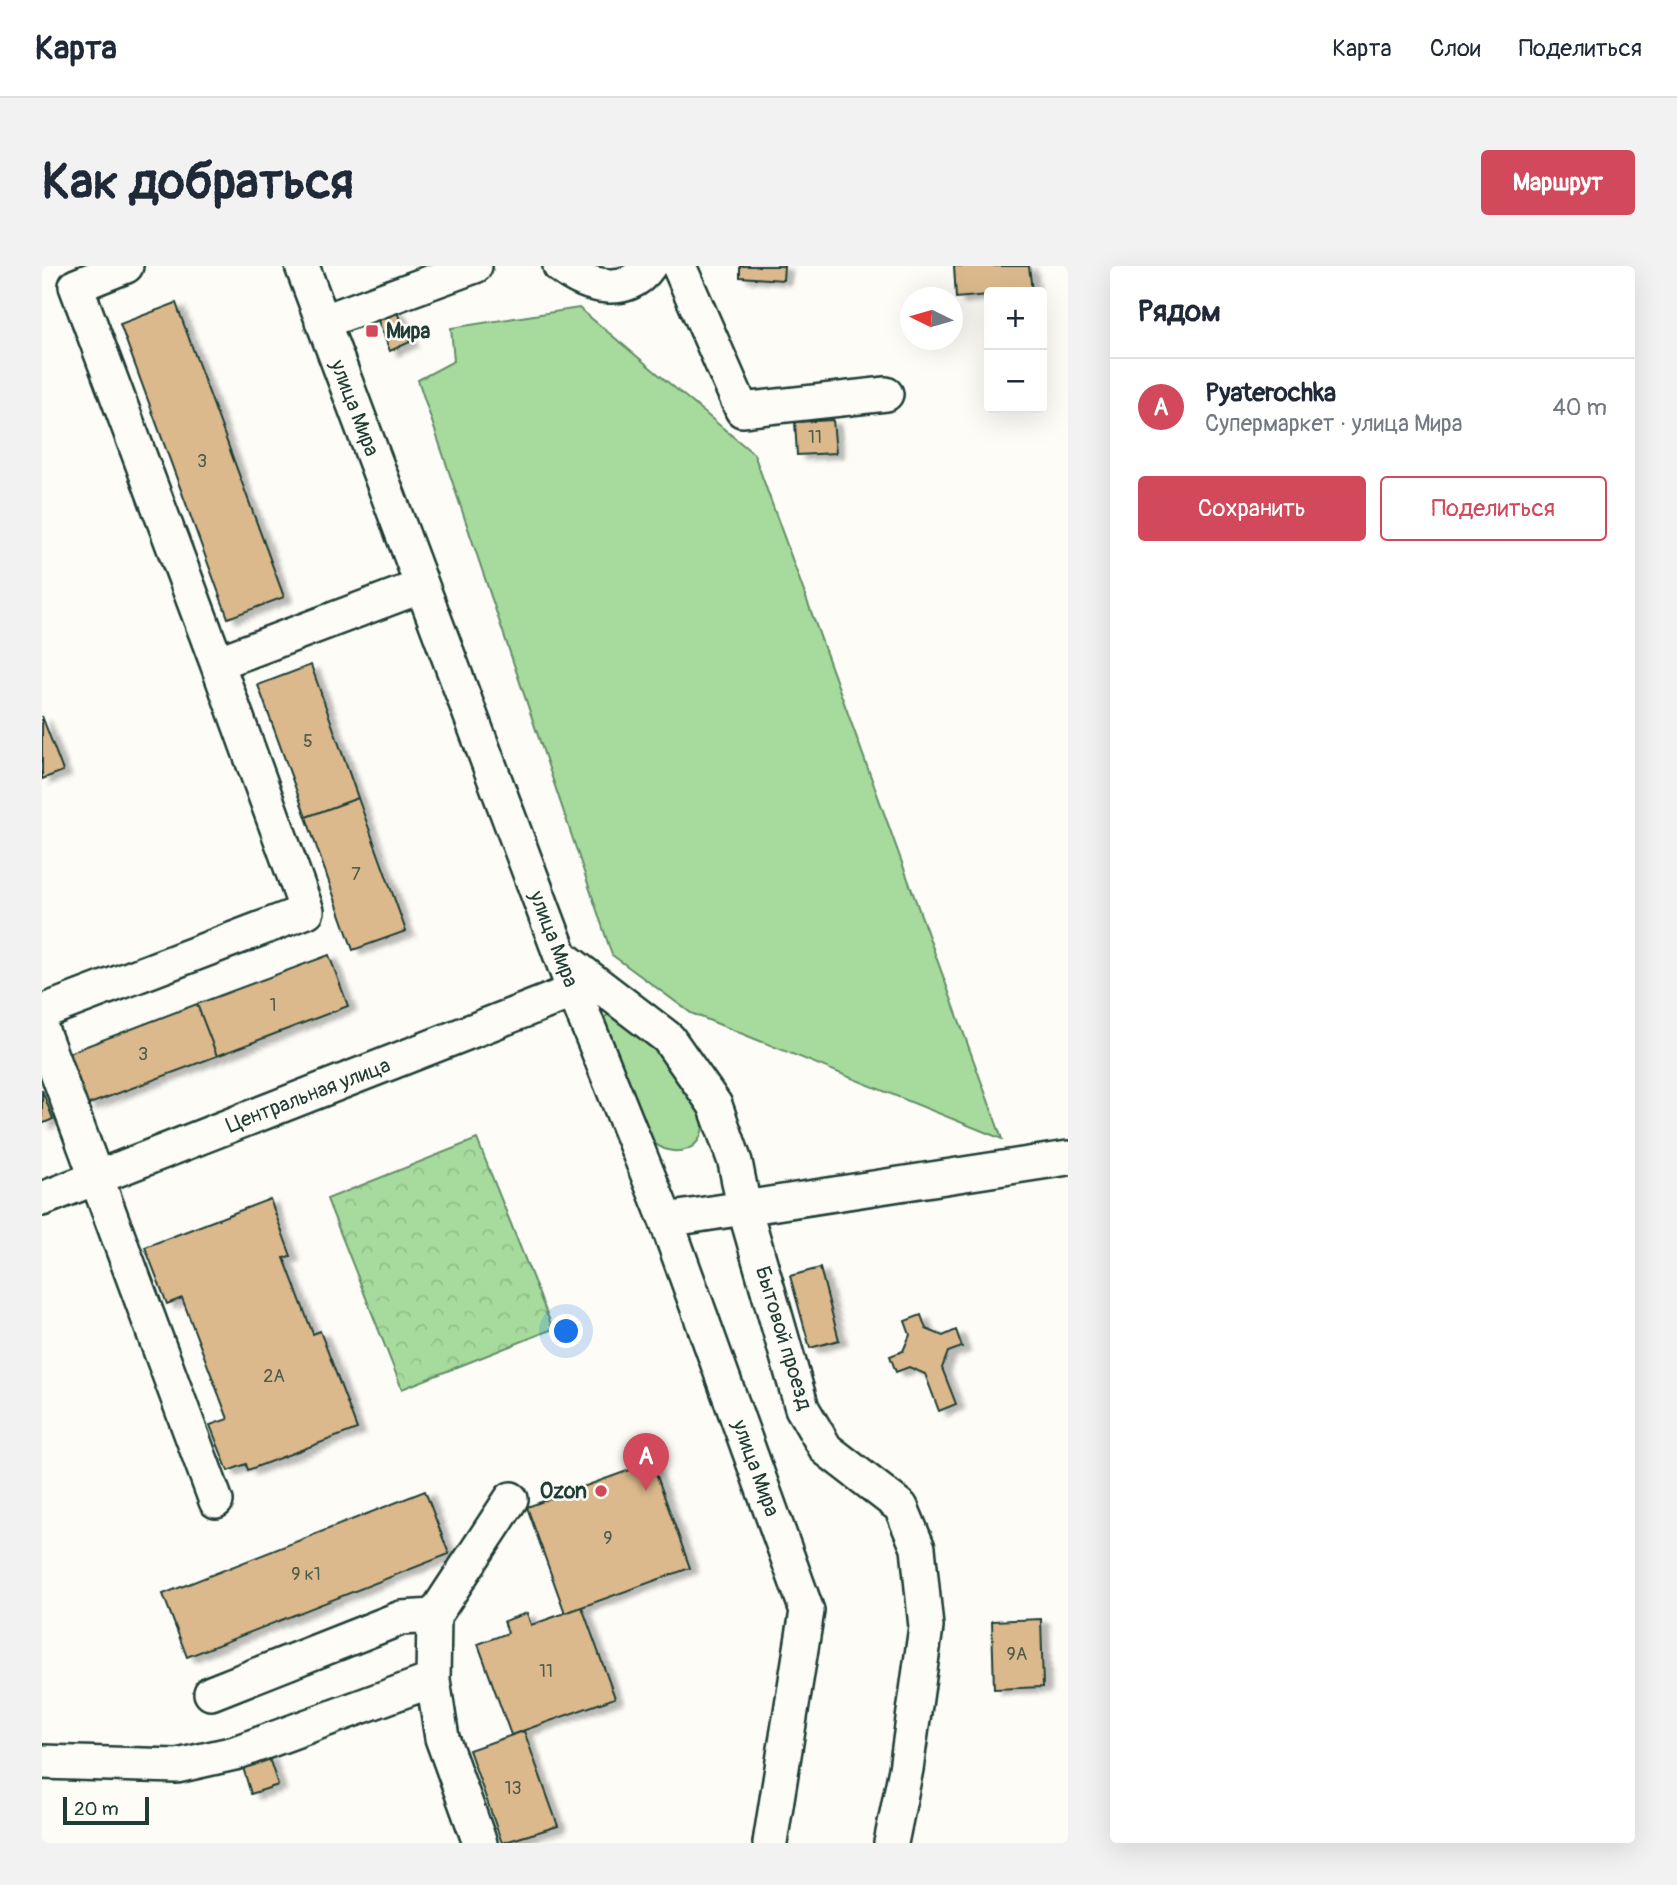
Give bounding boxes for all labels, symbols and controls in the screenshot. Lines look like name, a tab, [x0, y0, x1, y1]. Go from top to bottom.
text: Карта	[35, 28, 117, 69]
text: Карта	[1332, 34, 1392, 63]
text: Слои	[1430, 34, 1481, 63]
text: Поделиться	[1519, 34, 1642, 63]
button: Маршрут	[1481, 150, 1635, 215]
text: Как добраться	[42, 152, 354, 213]
north arrow	[900, 287, 963, 350]
map controls	[984, 287, 1047, 413]
button: +	[984, 287, 1047, 350]
text: Рядом	[1138, 293, 1221, 330]
place label: Мира	[386, 318, 430, 345]
marker: Мира	[364, 323, 380, 339]
button: −	[984, 350, 1047, 413]
street label: улица Мира	[323, 355, 385, 460]
text: Pyaterochka	[1205, 377, 1336, 409]
text: A	[1154, 393, 1168, 422]
text: 40 m	[1553, 393, 1607, 422]
text: Супермаркет · улица Мира	[1205, 409, 1462, 438]
house number: 11	[808, 426, 822, 449]
house number: 3	[197, 450, 207, 473]
button: Сохранить	[1138, 476, 1366, 541]
button: Поделиться	[1380, 476, 1607, 541]
house number: 5	[303, 730, 313, 753]
house number: 7	[351, 863, 361, 886]
street label: улица Мира	[522, 886, 584, 991]
house number: 1	[269, 994, 277, 1017]
house number: 3	[138, 1043, 148, 1066]
street label: Центральная улица	[222, 1052, 394, 1139]
street label: Бытовой проезд	[749, 1263, 818, 1414]
your location	[549, 1314, 583, 1348]
house number: 2А	[263, 1365, 285, 1388]
street label: улица Мира	[725, 1415, 785, 1520]
pin: A	[623, 1433, 669, 1491]
place label: Ozon	[540, 1478, 587, 1505]
marker: Ozon	[593, 1483, 609, 1499]
house number: 9	[603, 1527, 613, 1550]
house number: 9 к1	[291, 1563, 321, 1586]
house number: 9А	[1007, 1643, 1028, 1666]
house number: 11	[539, 1660, 553, 1683]
house number: 13	[504, 1777, 522, 1800]
scale bar	[63, 1794, 149, 1826]
text: 20 m	[74, 1797, 119, 1821]

